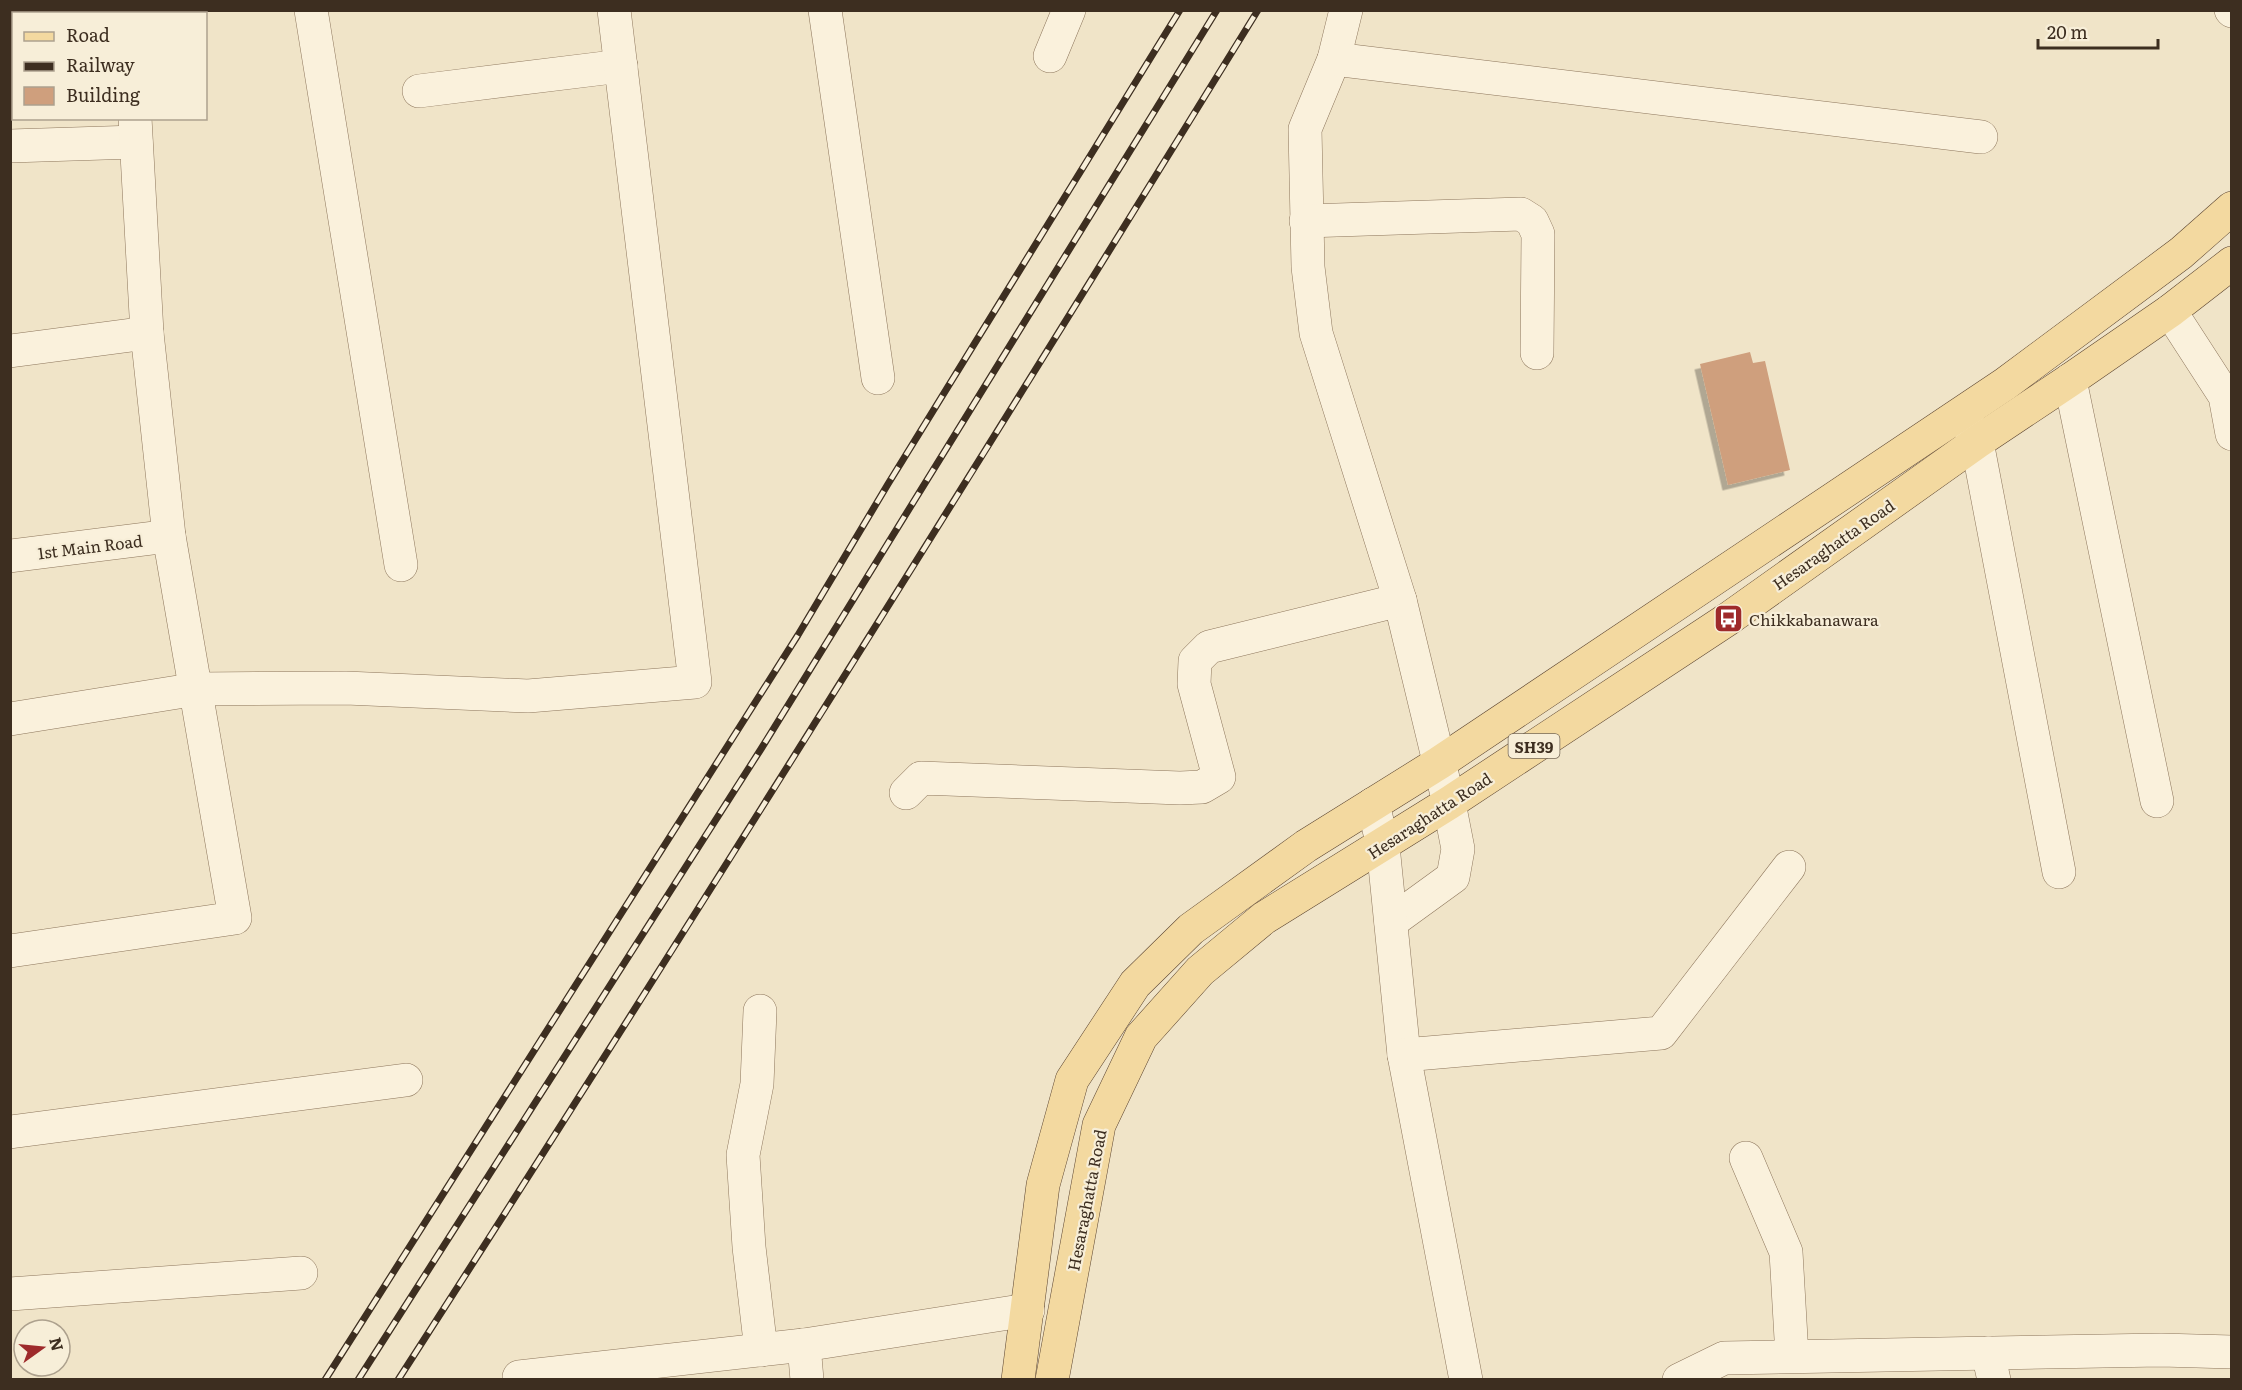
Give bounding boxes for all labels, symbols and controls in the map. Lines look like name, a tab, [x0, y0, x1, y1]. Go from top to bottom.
legend	[12, 12, 207, 120]
scale bar	[2038, 12, 2158, 50]
text: 20 m	[2047, 18, 2088, 45]
text: Road	[66, 21, 110, 48]
text: Railway	[66, 51, 135, 78]
text: Building	[66, 81, 141, 108]
street label: Hesaraghatta Road	[1767, 493, 1899, 595]
street label: 1st Main Road	[36, 528, 144, 564]
bus stop icon: Chikkabanawara	[1712, 603, 1744, 635]
place label: Chikkabanawara	[1749, 607, 1879, 631]
road number: SH39	[1508, 734, 1559, 758]
street label: Hesaraghatta Road	[1362, 766, 1496, 864]
street label: Hesaraghatta Road	[1060, 1127, 1112, 1273]
north arrow	[12, 1318, 72, 1378]
text: N	[44, 1334, 71, 1353]

